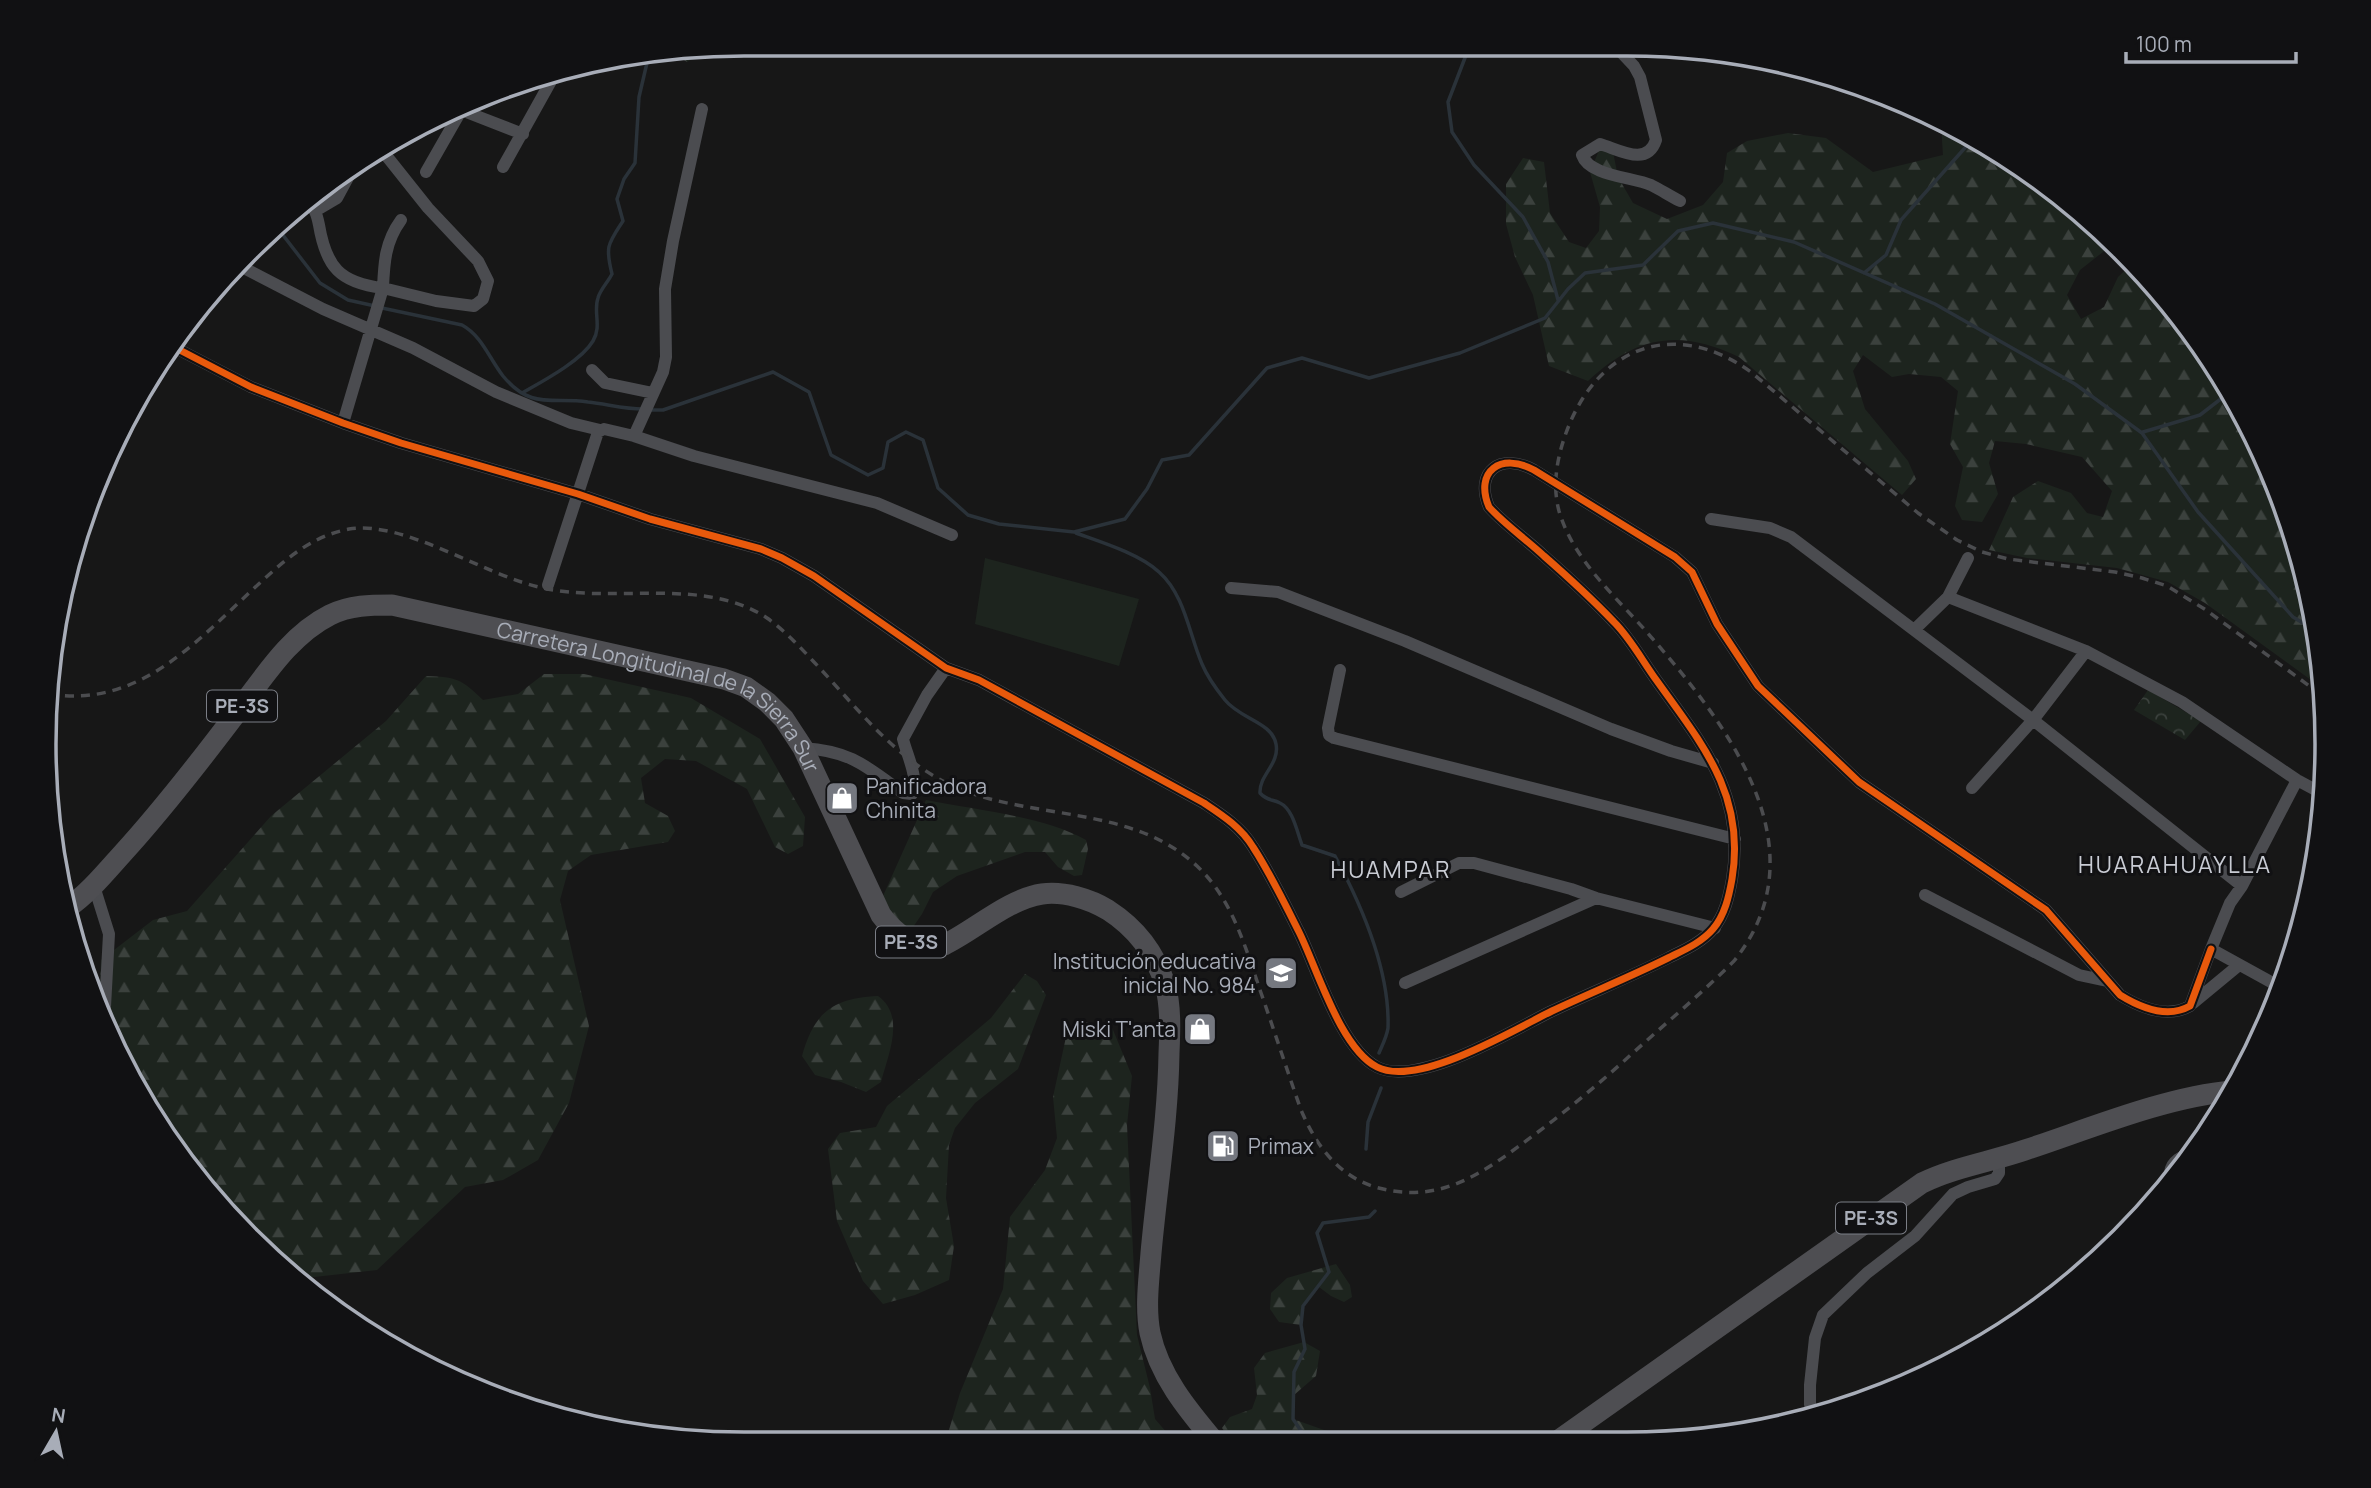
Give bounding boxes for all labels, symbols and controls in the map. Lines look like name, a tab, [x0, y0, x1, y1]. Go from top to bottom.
scale bar	[2126, 21, 2296, 65]
text: 100 m	[2136, 30, 2192, 58]
street label: Carretera Longitudinal de la Sierra Sur	[494, 615, 826, 777]
road number: PE-3S	[207, 691, 277, 722]
place label: Panificadora Chinita	[866, 772, 987, 824]
shop icon: Panificadora Chinita	[823, 779, 861, 817]
district label: HUARAHUAYLLA	[2078, 848, 2272, 880]
district label: HUAMPAR	[1331, 853, 1451, 885]
road number: PE-3S	[876, 926, 946, 958]
place label: Institución educativa inicial No. 984	[1053, 947, 1256, 999]
school or university icon: Institución educativa inicial No. 984	[1262, 954, 1300, 992]
shop icon: Miski T'anta	[1181, 1010, 1219, 1048]
place label: Miski T'anta	[1062, 1015, 1176, 1043]
fuel station icon: Primax	[1204, 1127, 1242, 1165]
place label: Primax	[1248, 1132, 1314, 1160]
road number: PE-3S	[1836, 1202, 1906, 1234]
north arrow	[21, 1397, 91, 1467]
text: N	[50, 1401, 67, 1429]

